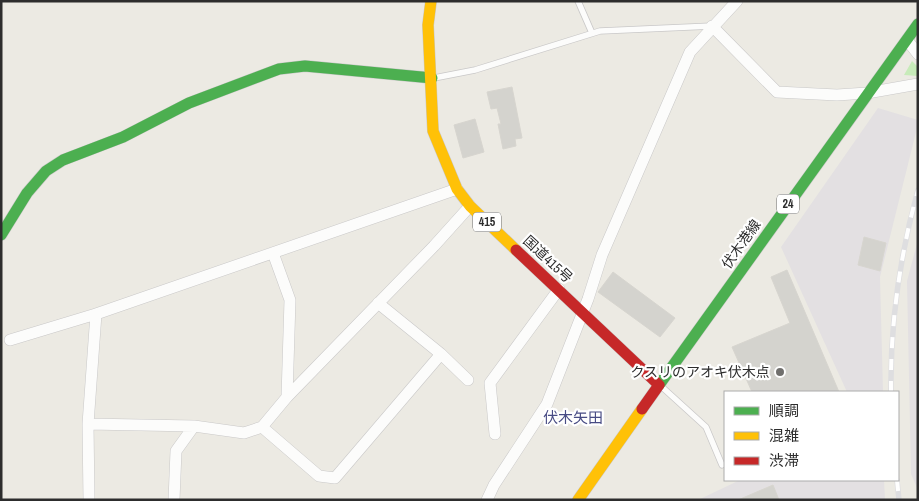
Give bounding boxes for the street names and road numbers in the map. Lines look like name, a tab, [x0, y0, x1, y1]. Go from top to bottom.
road number: 24	[777, 194, 799, 213]
road number: 415	[473, 212, 501, 232]
street label: 伏木港線	[718, 216, 764, 272]
street label: 国道415号	[519, 232, 577, 286]

